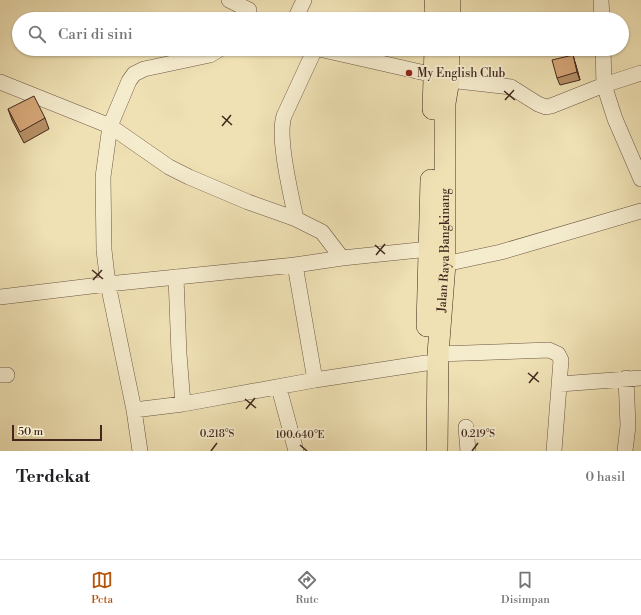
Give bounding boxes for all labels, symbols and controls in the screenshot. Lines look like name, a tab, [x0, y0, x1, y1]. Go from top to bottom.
search box	[12, 12, 629, 56]
icon: search	[26, 23, 48, 45]
text: Cari di sini	[58, 25, 133, 44]
place label: My English Club	[417, 66, 506, 81]
marker: My English Club	[404, 68, 414, 78]
street label: Jalan Raya Bangkinang	[434, 187, 453, 314]
scale bar	[12, 423, 102, 442]
text: 50 m	[18, 425, 43, 439]
text: 0.218°S	[200, 428, 234, 440]
text: 0.219°S	[461, 428, 495, 440]
text: 100.640°E	[276, 429, 325, 441]
text: Terdekat	[16, 466, 90, 488]
text: 0 hasil	[586, 469, 625, 485]
tab: Peta	[91, 569, 113, 607]
tab: Rute	[296, 569, 319, 607]
tab: Disimpan	[501, 569, 550, 607]

